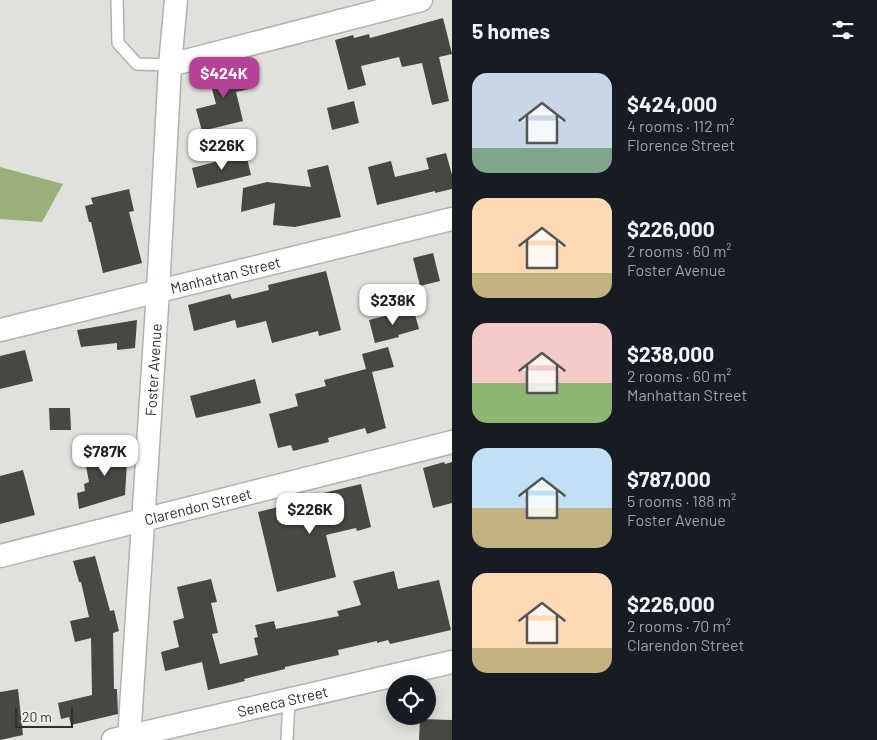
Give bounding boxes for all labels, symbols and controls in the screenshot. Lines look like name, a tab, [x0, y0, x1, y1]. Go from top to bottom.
icon: filters	[829, 16, 857, 44]
text: 5 homes	[472, 18, 550, 43]
pin: $424K	[189, 56, 259, 99]
text: $424K	[200, 63, 248, 82]
text: $424,000	[627, 91, 717, 116]
icon: home	[512, 93, 572, 153]
text: 4 rooms · 112 m²	[627, 116, 734, 135]
pin: $226K	[187, 128, 257, 171]
text: $226K	[199, 135, 245, 154]
text: Florence Street	[627, 135, 735, 154]
text: $226,000	[627, 216, 715, 241]
icon: home	[512, 218, 572, 278]
text: 2 rooms · 60 m²	[627, 241, 732, 260]
street label: Manhattan Street	[168, 252, 282, 297]
text: Foster Avenue	[627, 260, 726, 279]
pin: $238K	[358, 284, 428, 326]
text: $238K	[370, 290, 416, 309]
street label: Foster Avenue	[141, 323, 165, 417]
text: $238,000	[627, 341, 714, 366]
icon: home	[512, 343, 572, 403]
text: 2 rooms · 60 m²	[627, 366, 732, 385]
text: Manhattan Street	[627, 385, 747, 404]
pin: $787K	[70, 434, 140, 477]
text: $787K	[83, 441, 127, 460]
text: $787,000	[627, 466, 711, 491]
icon: home	[512, 468, 572, 528]
street label: Clarendon Street	[142, 484, 253, 528]
text: 5 rooms · 188 m²	[627, 491, 736, 510]
pin: $226K	[275, 492, 345, 535]
text: $226K	[287, 499, 333, 518]
text: Foster Avenue	[627, 510, 726, 529]
text: $226,000	[627, 591, 715, 616]
icon: home	[512, 593, 572, 653]
text: 2 rooms · 70 m²	[627, 616, 731, 635]
text: Clarendon Street	[627, 635, 744, 654]
map controls	[386, 675, 436, 725]
button: locate	[386, 675, 436, 725]
street label: Seneca Street	[236, 682, 330, 720]
scale bar	[15, 705, 72, 728]
text: 20 m	[22, 708, 52, 725]

